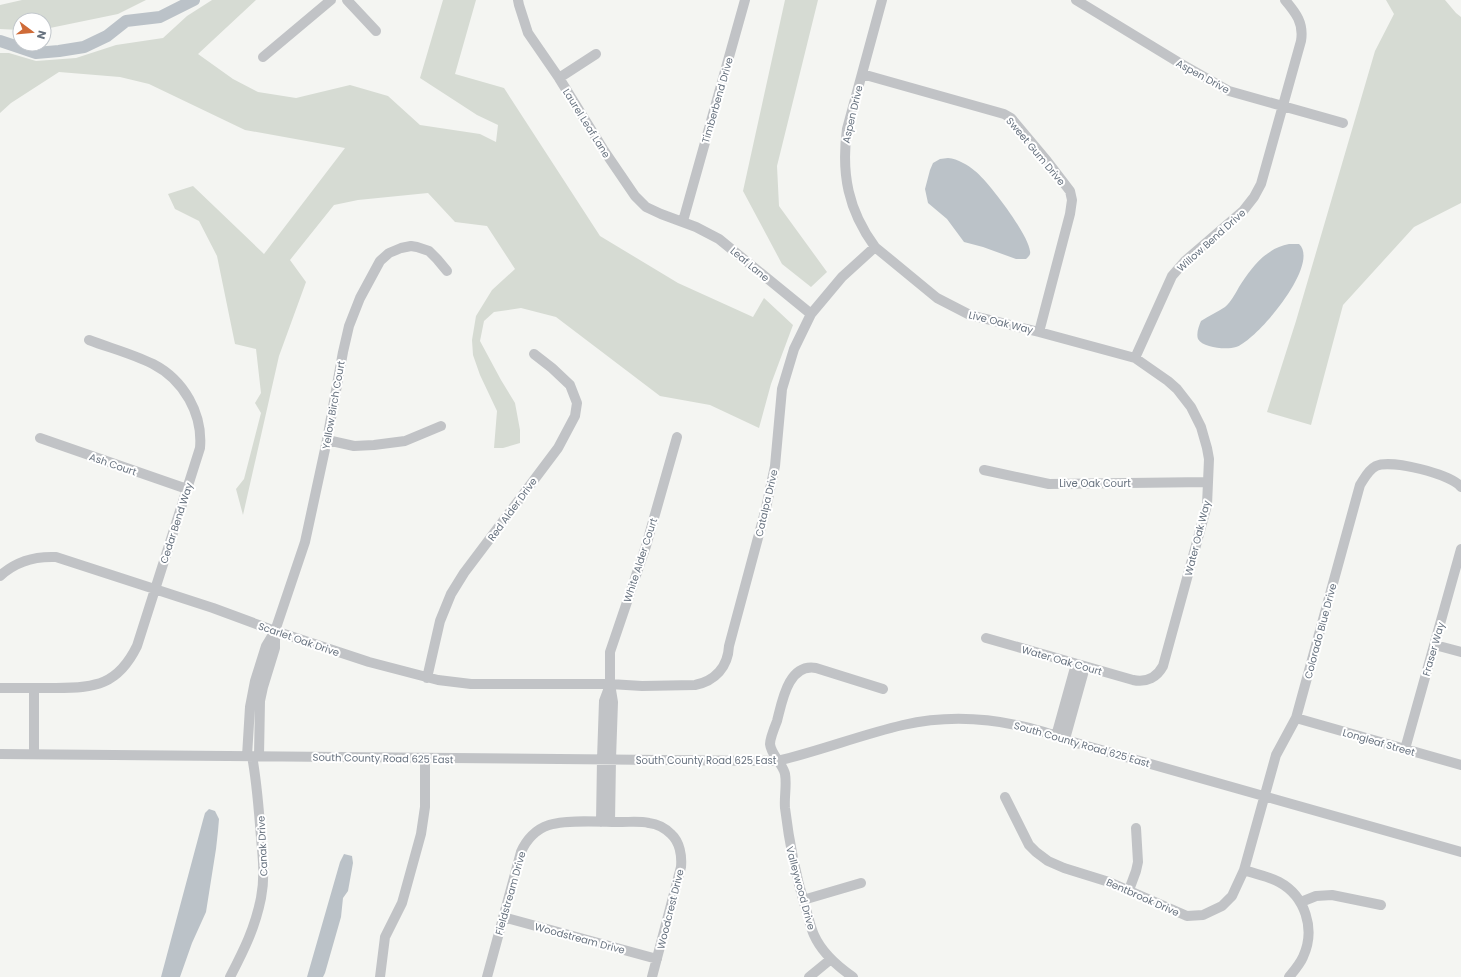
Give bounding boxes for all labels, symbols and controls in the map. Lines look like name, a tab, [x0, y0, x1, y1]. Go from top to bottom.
north arrow	[12, 12, 52, 52]
text: N	[33, 29, 50, 41]
street label: Timberbend Drive	[698, 55, 737, 145]
street label: Aspen Drive	[1173, 56, 1232, 97]
street label: Aspen Drive	[839, 84, 866, 145]
street label: Laurel Leaf Lane	[559, 86, 614, 161]
street label: Sweet Gum Drive	[1003, 114, 1069, 189]
street label: Willow Bend Drive	[1174, 205, 1249, 275]
street label: Leaf Lane	[727, 244, 772, 285]
street label: Live Oak Way	[967, 307, 1035, 338]
street label: Yellow Birch Court	[318, 359, 349, 451]
street label: Ash Court	[87, 449, 139, 480]
street label: Catalpa Drive	[751, 468, 782, 538]
street label: Red Alder Drive	[484, 474, 541, 544]
street label: Live Oak Court	[1059, 476, 1131, 491]
street label: Cedar Bend Way	[156, 480, 197, 565]
street label: Water Oak Way	[1181, 498, 1214, 577]
street label: White Alder Court	[620, 516, 661, 604]
street label: Colorado Blue Drive	[1301, 582, 1340, 681]
street label: Scarlet Oak Drive	[256, 619, 341, 660]
street label: Fraser Way	[1419, 620, 1448, 678]
street label: Water Oak Court	[1020, 642, 1104, 679]
street label: South County Road 625 East	[1012, 718, 1152, 771]
street label: Longleaf Street	[1341, 725, 1417, 760]
street label: South County Road 625 East	[313, 750, 454, 767]
street label: South County Road 625 East	[636, 753, 777, 768]
street label: Canak Drive	[253, 815, 272, 877]
street label: Valleywood Drive	[782, 845, 819, 931]
street label: Fieldstream Drive	[491, 849, 530, 937]
street label: Woodcrest Drive	[653, 868, 688, 951]
street label: Bentbrook Drive	[1104, 875, 1182, 920]
street label: Woodstream Drive	[533, 919, 627, 958]

